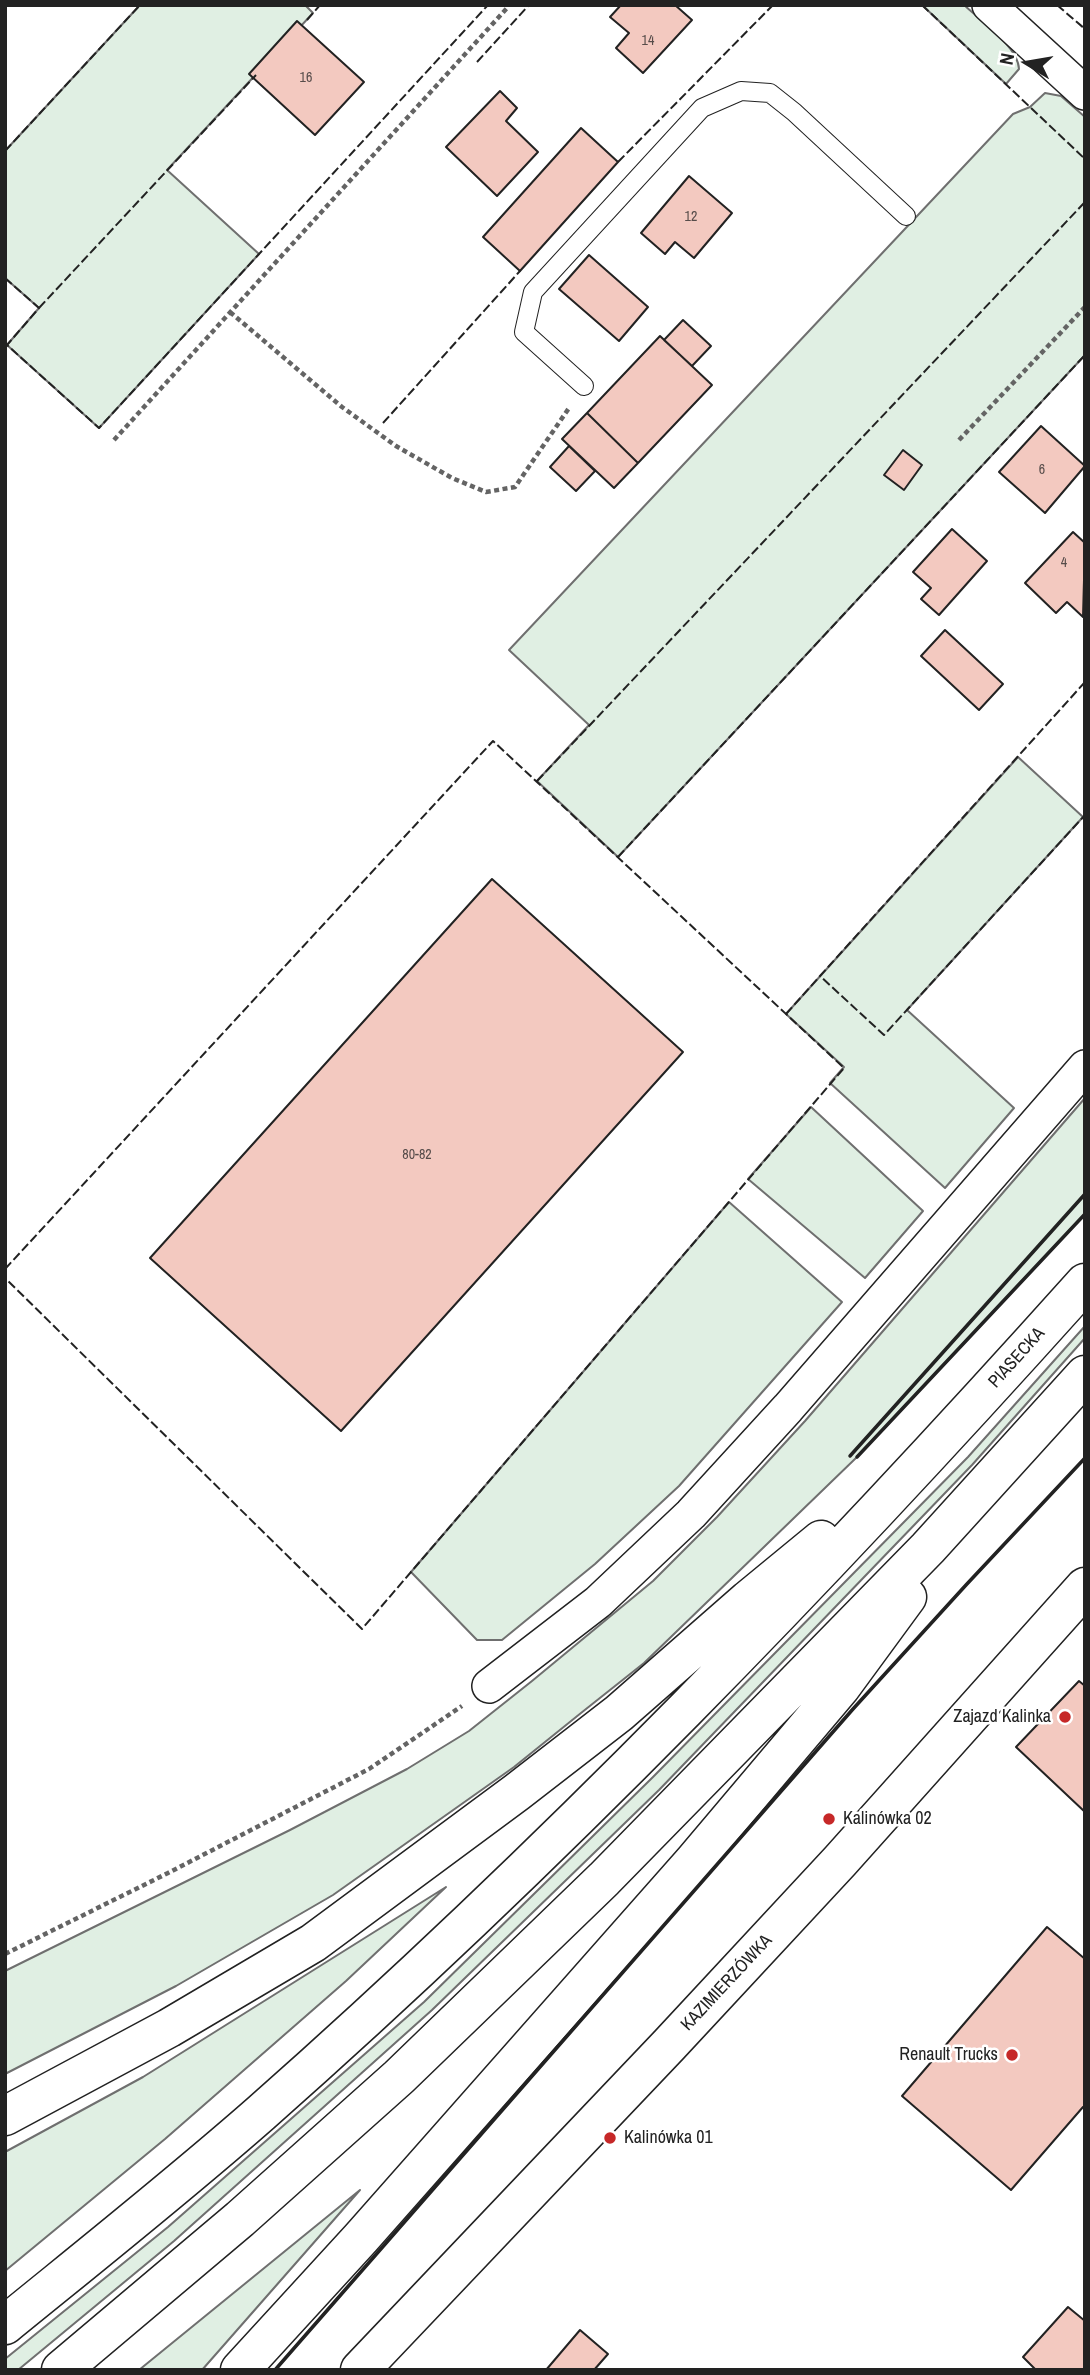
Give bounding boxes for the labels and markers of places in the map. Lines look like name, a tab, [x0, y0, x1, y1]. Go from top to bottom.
place label: Zajazd Kalinka	[953, 1706, 1051, 1728]
marker: Zajazd Kalinka	[1057, 1709, 1073, 1725]
place label: Kalinówka 02	[843, 1808, 932, 1830]
marker: Kalinówka 02	[821, 1811, 837, 1827]
place label: Renault Trucks	[899, 2044, 998, 2066]
marker: Renault Trucks	[1004, 2047, 1020, 2063]
place label: Kalinówka 01	[624, 2127, 713, 2149]
marker: Kalinówka 01	[602, 2130, 618, 2146]

